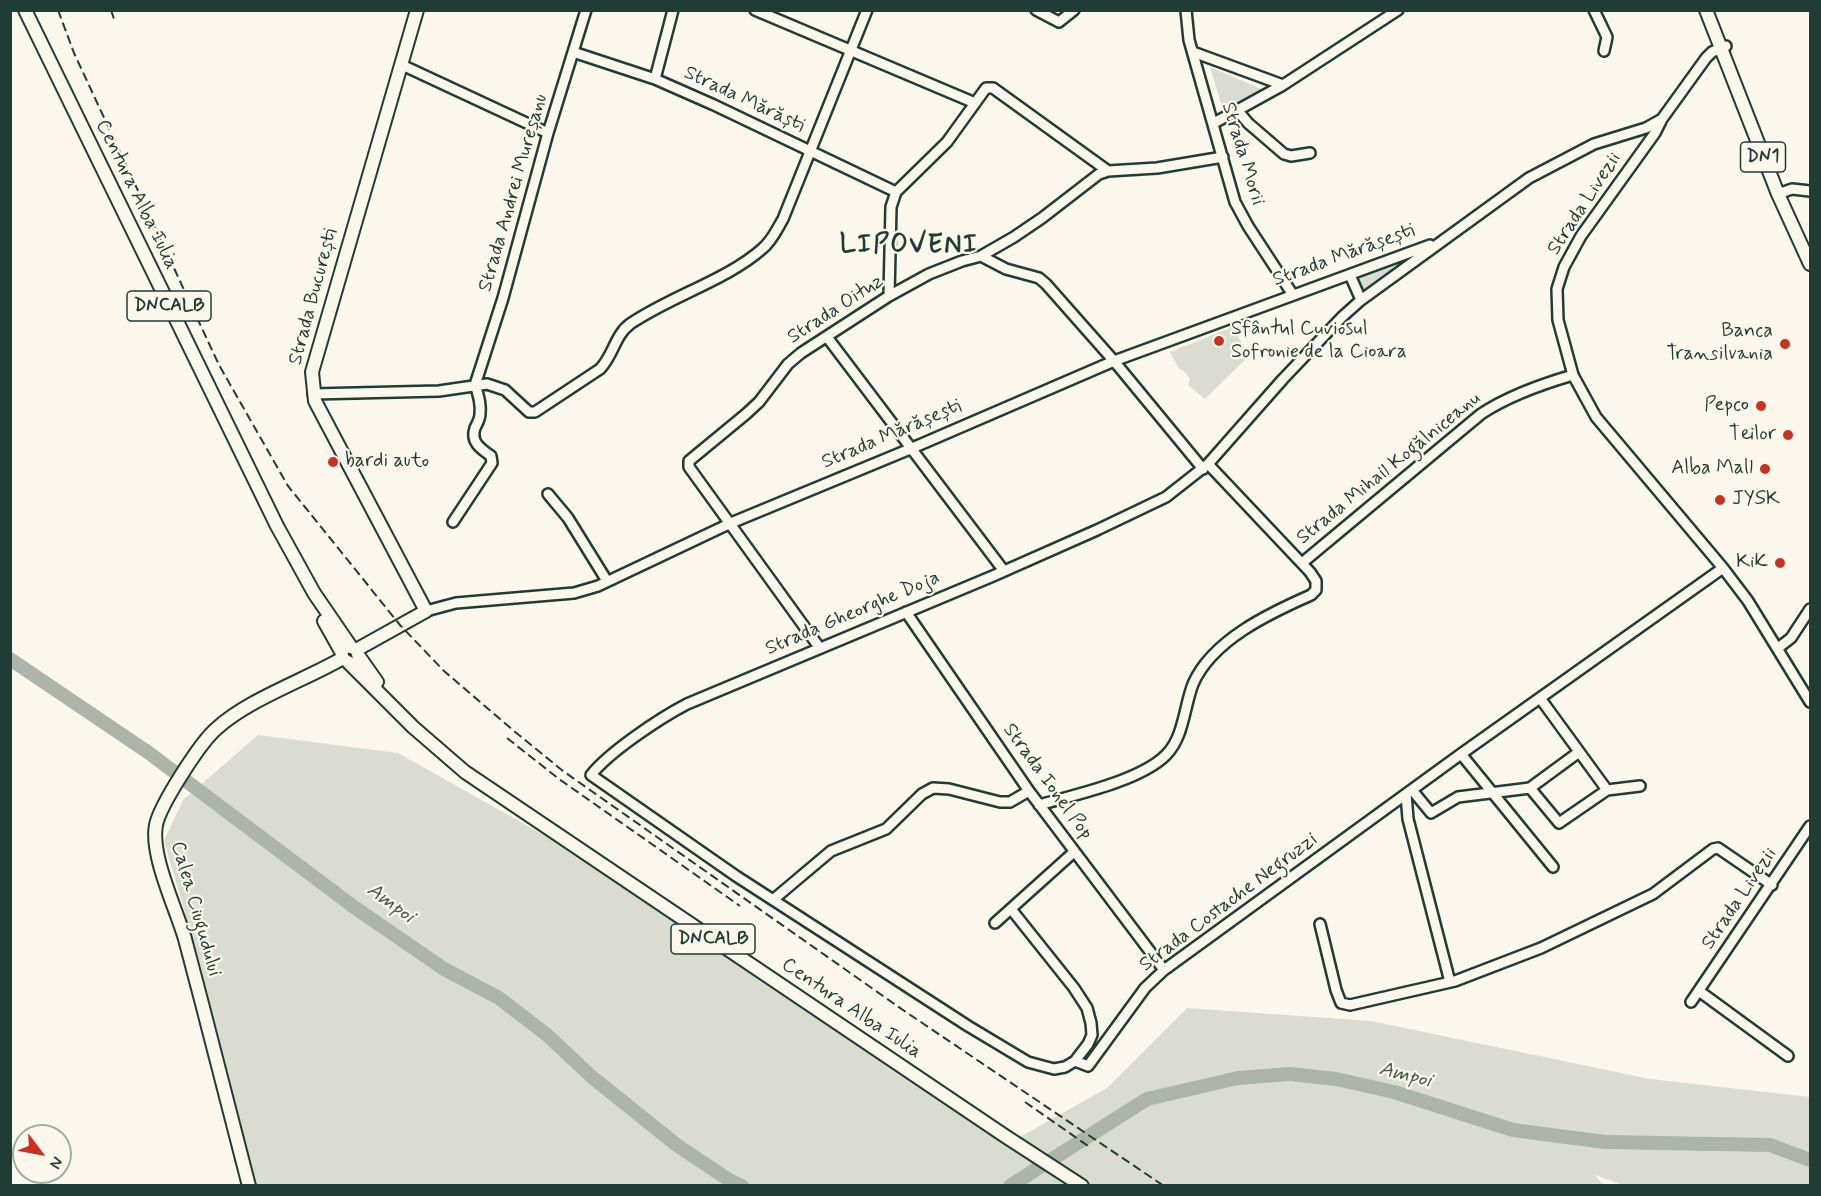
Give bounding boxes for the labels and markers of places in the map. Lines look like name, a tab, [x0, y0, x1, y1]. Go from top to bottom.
place label: Sfântul Cuviosul Sofronie de la Cioara	[1231, 318, 1407, 365]
place label: Banca Transilvania	[1666, 320, 1773, 367]
marker: Sfântul Cuviosul Sofronie de la Cioara	[1212, 334, 1226, 348]
marker: Banca Transilvania	[1778, 337, 1792, 351]
place label: Pepco	[1704, 394, 1749, 418]
marker: Pepco	[1754, 399, 1768, 413]
place label: Teilor	[1729, 423, 1776, 447]
marker: Teilor	[1781, 428, 1795, 442]
place label: bardi auto	[345, 450, 429, 474]
marker: bardi auto	[326, 455, 340, 469]
place label: Alba Mall	[1671, 457, 1753, 481]
marker: Alba Mall	[1758, 462, 1772, 476]
place label: JYSK	[1732, 488, 1780, 512]
marker: JYSK	[1713, 493, 1727, 507]
place label: KiK	[1736, 551, 1768, 575]
marker: KiK	[1773, 556, 1787, 570]

